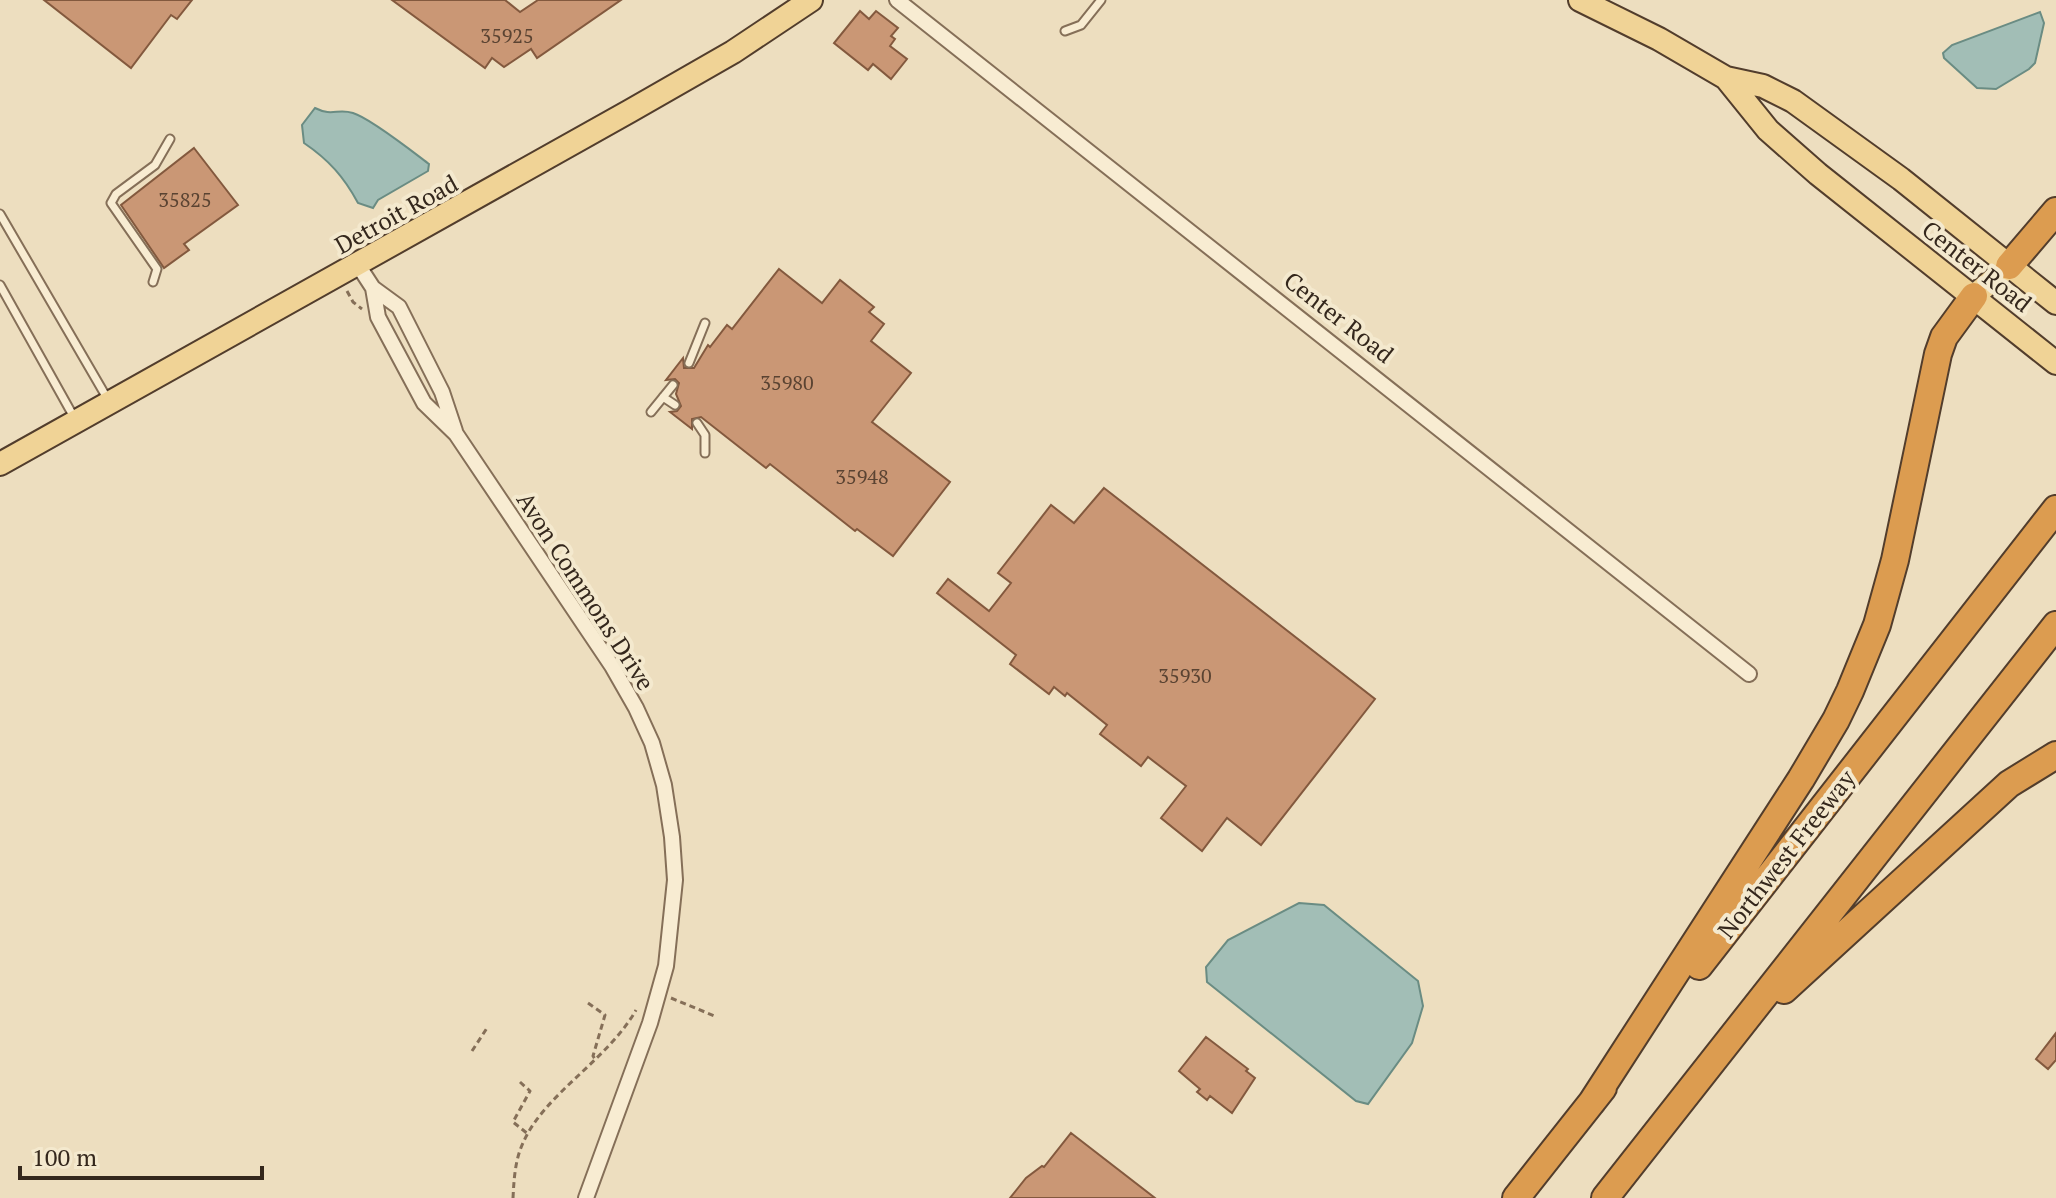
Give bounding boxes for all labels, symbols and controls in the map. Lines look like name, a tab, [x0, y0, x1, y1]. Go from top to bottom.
house number: 35925	[480, 22, 534, 49]
street label: Detroit Road	[329, 167, 463, 261]
house number: 35825	[158, 186, 212, 213]
street label: Center Road	[1916, 213, 2038, 319]
street label: Center Road	[1278, 264, 1400, 370]
house number: 35980	[760, 369, 814, 396]
house number: 35948	[835, 463, 889, 490]
street label: Avon Commons Drive	[510, 486, 662, 696]
house number: 35930	[1158, 662, 1212, 689]
street label: Northwest Freeway	[1710, 762, 1862, 945]
scale bar	[20, 1130, 262, 1180]
text: 100 m	[32, 1141, 97, 1173]

